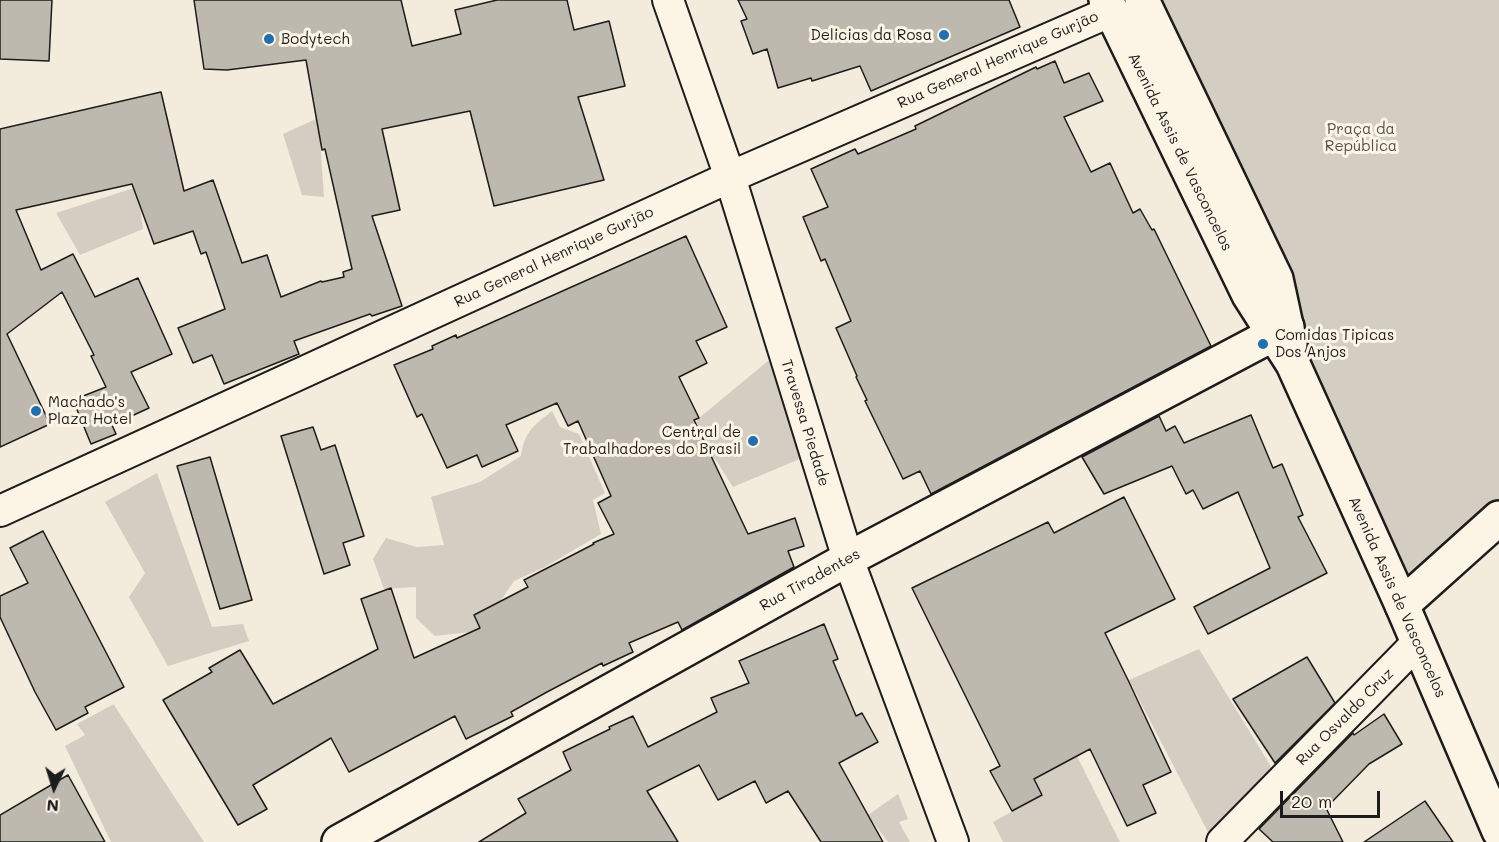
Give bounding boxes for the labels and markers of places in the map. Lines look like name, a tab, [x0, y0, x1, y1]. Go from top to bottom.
place label: Delicias da Rosa	[810, 26, 932, 44]
marker: Delicias da Rosa	[937, 28, 951, 42]
place label: Bodytech	[281, 30, 350, 48]
marker: Bodytech	[262, 32, 276, 46]
place label: Comidas Tipicas Dos Anjos	[1275, 326, 1394, 361]
marker: Comidas Tipicas Dos Anjos	[1256, 337, 1270, 351]
place label: Machado's Plaza Hotel	[48, 393, 132, 428]
marker: Machado's Plaza Hotel	[29, 404, 43, 418]
place label: Central de Trabalhadores do Brasil	[563, 423, 741, 458]
marker: Central de Trabalhadores do Brasil	[746, 434, 760, 448]

